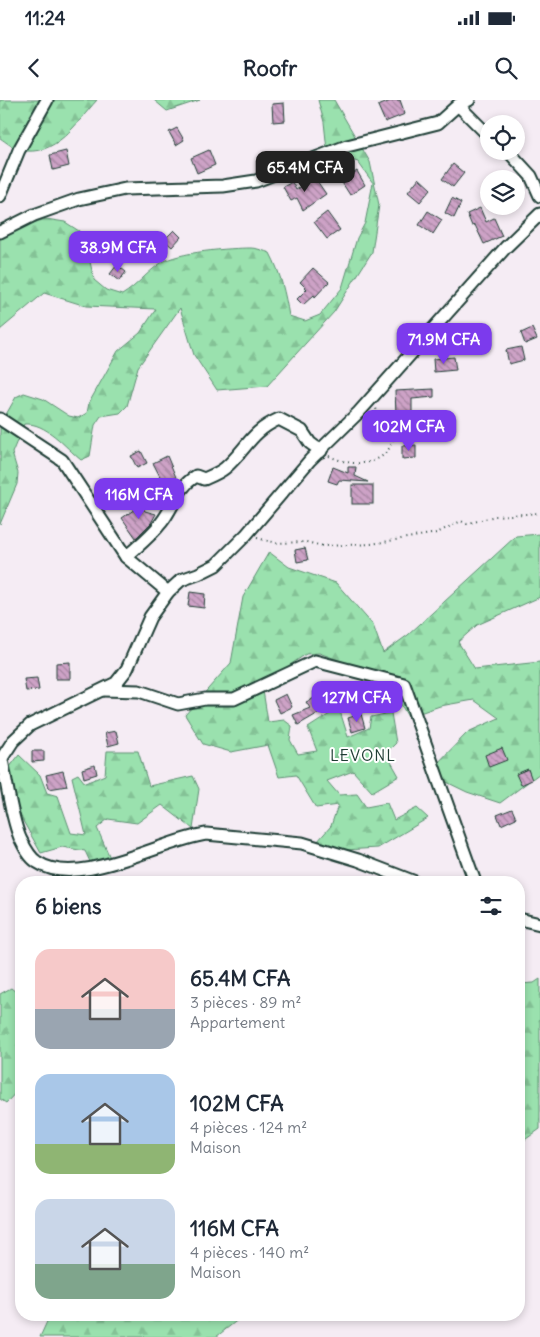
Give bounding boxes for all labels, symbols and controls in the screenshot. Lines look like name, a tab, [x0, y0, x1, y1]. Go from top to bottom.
text: 11:24	[25, 6, 65, 30]
icon: back	[20, 54, 48, 82]
text: Roofr	[243, 54, 297, 82]
icon: search	[492, 54, 520, 82]
map controls	[480, 115, 525, 215]
button: locate	[480, 115, 525, 160]
pin: 65.4M CFA	[248, 151, 362, 193]
text: 65.4M CFA	[267, 157, 343, 177]
button: layers	[480, 170, 525, 215]
pin: 38.9M CFA	[61, 230, 175, 273]
text: 38.9M CFA	[80, 237, 156, 257]
pin: 71.9M CFA	[387, 322, 501, 365]
text: 71.9M CFA	[408, 329, 480, 349]
pin: 102M CFA	[357, 410, 461, 452]
text: 102M CFA	[373, 416, 445, 436]
pin: 116M CFA	[87, 478, 191, 520]
text: 116M CFA	[105, 484, 173, 504]
pin: 127M CFA	[305, 680, 409, 723]
text: 127M CFA	[323, 687, 391, 707]
district label: LEVONL	[330, 745, 396, 765]
icon: filters	[477, 892, 505, 920]
text: 6 biens	[35, 893, 101, 920]
text: 65.4M CFA	[190, 965, 290, 992]
icon: home	[75, 969, 135, 1029]
text: 3 pièces · 89 m²	[190, 992, 301, 1012]
text: Appartement	[190, 1012, 285, 1032]
text: 102M CFA	[190, 1090, 284, 1117]
icon: home	[75, 1094, 135, 1154]
text: 4 pièces · 124 m²	[190, 1117, 307, 1137]
text: Maison	[190, 1137, 241, 1157]
text: 116M CFA	[190, 1215, 279, 1242]
icon: home	[75, 1219, 135, 1279]
text: 4 pièces · 140 m²	[190, 1242, 309, 1262]
text: Maison	[190, 1262, 241, 1282]

